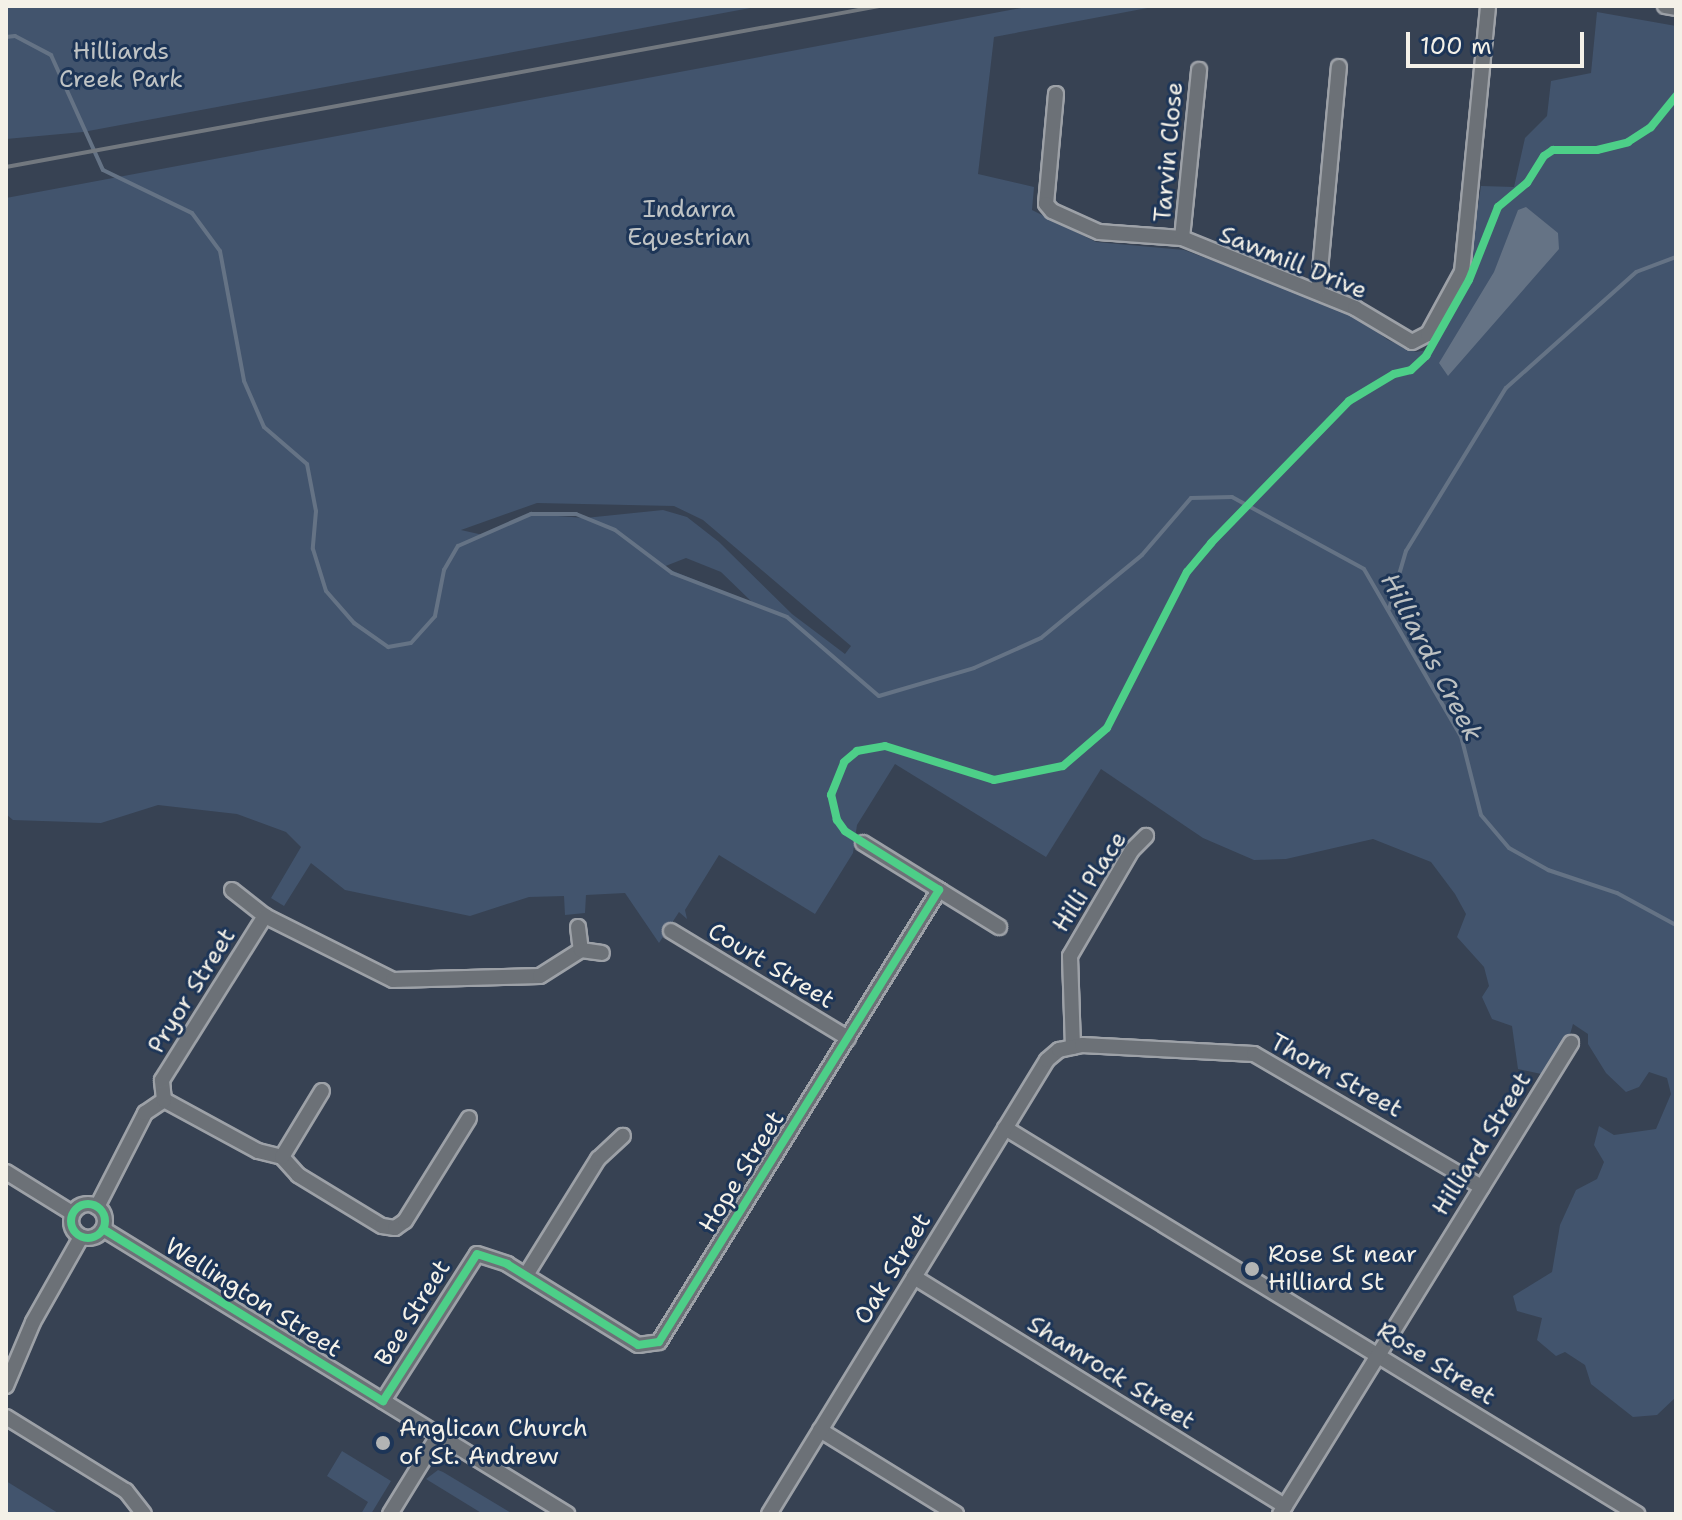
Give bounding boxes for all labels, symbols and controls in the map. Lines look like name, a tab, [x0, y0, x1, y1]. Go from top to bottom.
scale bar	[1410, 16, 1588, 66]
text: 100 m	[1420, 30, 1492, 62]
park label: Hilliards Creek Park	[59, 38, 183, 94]
street label: Tarvin Close	[1149, 81, 1189, 223]
park label: Indarra Equestrian	[627, 196, 751, 252]
street label: Sawmill Drive	[1215, 220, 1371, 306]
water label: Hilliards Creek	[1375, 567, 1489, 747]
street label: Hilli Place	[1047, 826, 1133, 938]
street label: Court Street	[703, 917, 839, 1015]
street label: Pryor Street	[142, 923, 242, 1059]
street label: Thorn Street	[1265, 1028, 1407, 1124]
street label: Hilliard Street	[1426, 1067, 1538, 1221]
street label: Hope Street	[693, 1106, 791, 1238]
street label: Oak Street	[849, 1208, 937, 1330]
street label: Wellington Street	[159, 1232, 347, 1364]
place label: Rose St near Hilliard St	[1268, 1241, 1417, 1297]
street label: Bee Street	[369, 1255, 457, 1371]
marker: Rose St near Hilliard St	[1243, 1260, 1261, 1278]
street label: Shamrock Street	[1022, 1310, 1200, 1436]
street label: Rose Street	[1372, 1316, 1500, 1412]
place label: Anglican Church of St. Andrew	[399, 1415, 588, 1471]
marker: Anglican Church of St. Andrew	[374, 1434, 392, 1452]

